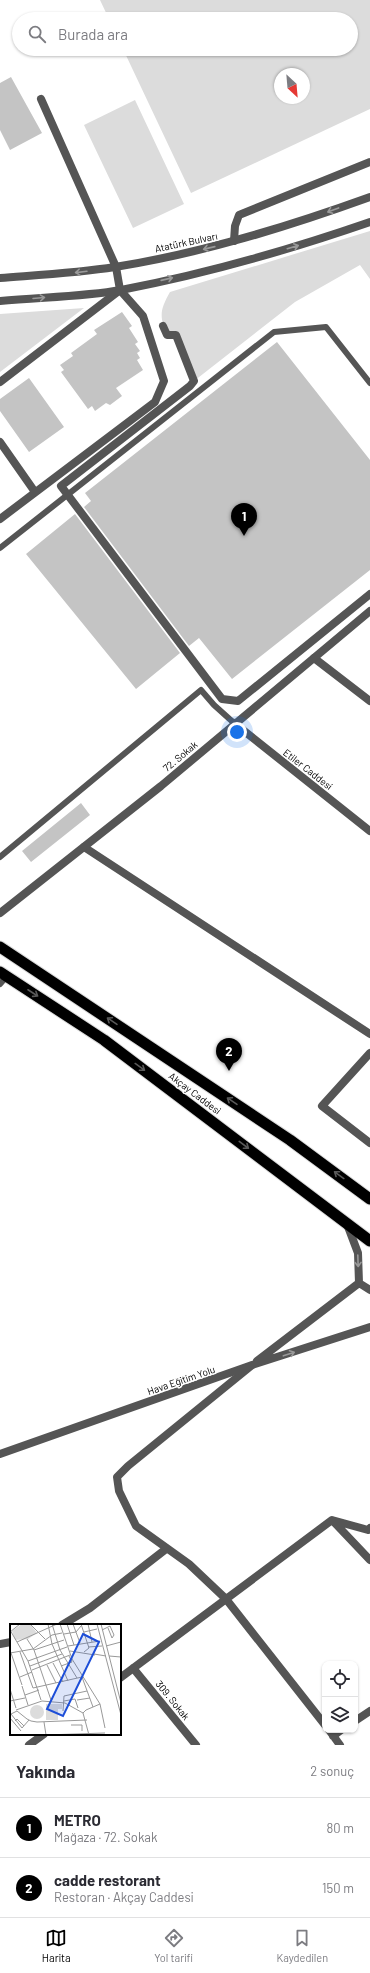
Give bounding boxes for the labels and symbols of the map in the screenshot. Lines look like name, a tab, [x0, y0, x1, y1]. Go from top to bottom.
north arrow	[274, 68, 310, 104]
one-way arrow	[327, 207, 340, 214]
street label: Atatürk Bulvarı	[154, 230, 218, 254]
one-way arrow	[287, 243, 300, 250]
one-way arrow	[203, 244, 216, 252]
one-way arrow	[75, 268, 88, 275]
one-way arrow	[160, 275, 173, 282]
one-way arrow	[32, 294, 45, 301]
pin: 1	[231, 503, 257, 536]
your location	[227, 722, 247, 742]
street label: 72. Sokak	[160, 738, 200, 774]
street label: Etiler Caddesi	[281, 746, 335, 792]
one-way arrow	[27, 989, 38, 997]
one-way arrow	[106, 1017, 118, 1025]
pin: 2	[216, 1038, 242, 1071]
one-way arrow	[134, 1063, 145, 1071]
street label: Akçay Caddesi	[167, 1070, 223, 1116]
one-way arrow	[227, 1097, 238, 1105]
one-way arrow	[238, 1141, 249, 1149]
one-way arrow	[334, 1171, 345, 1179]
one-way arrow	[355, 1254, 362, 1267]
one-way arrow	[282, 1349, 294, 1357]
street label: Hava Eğitim Yolu	[145, 1363, 217, 1397]
inset map	[10, 1624, 121, 1735]
street label: 309. Sokak	[154, 1678, 192, 1722]

